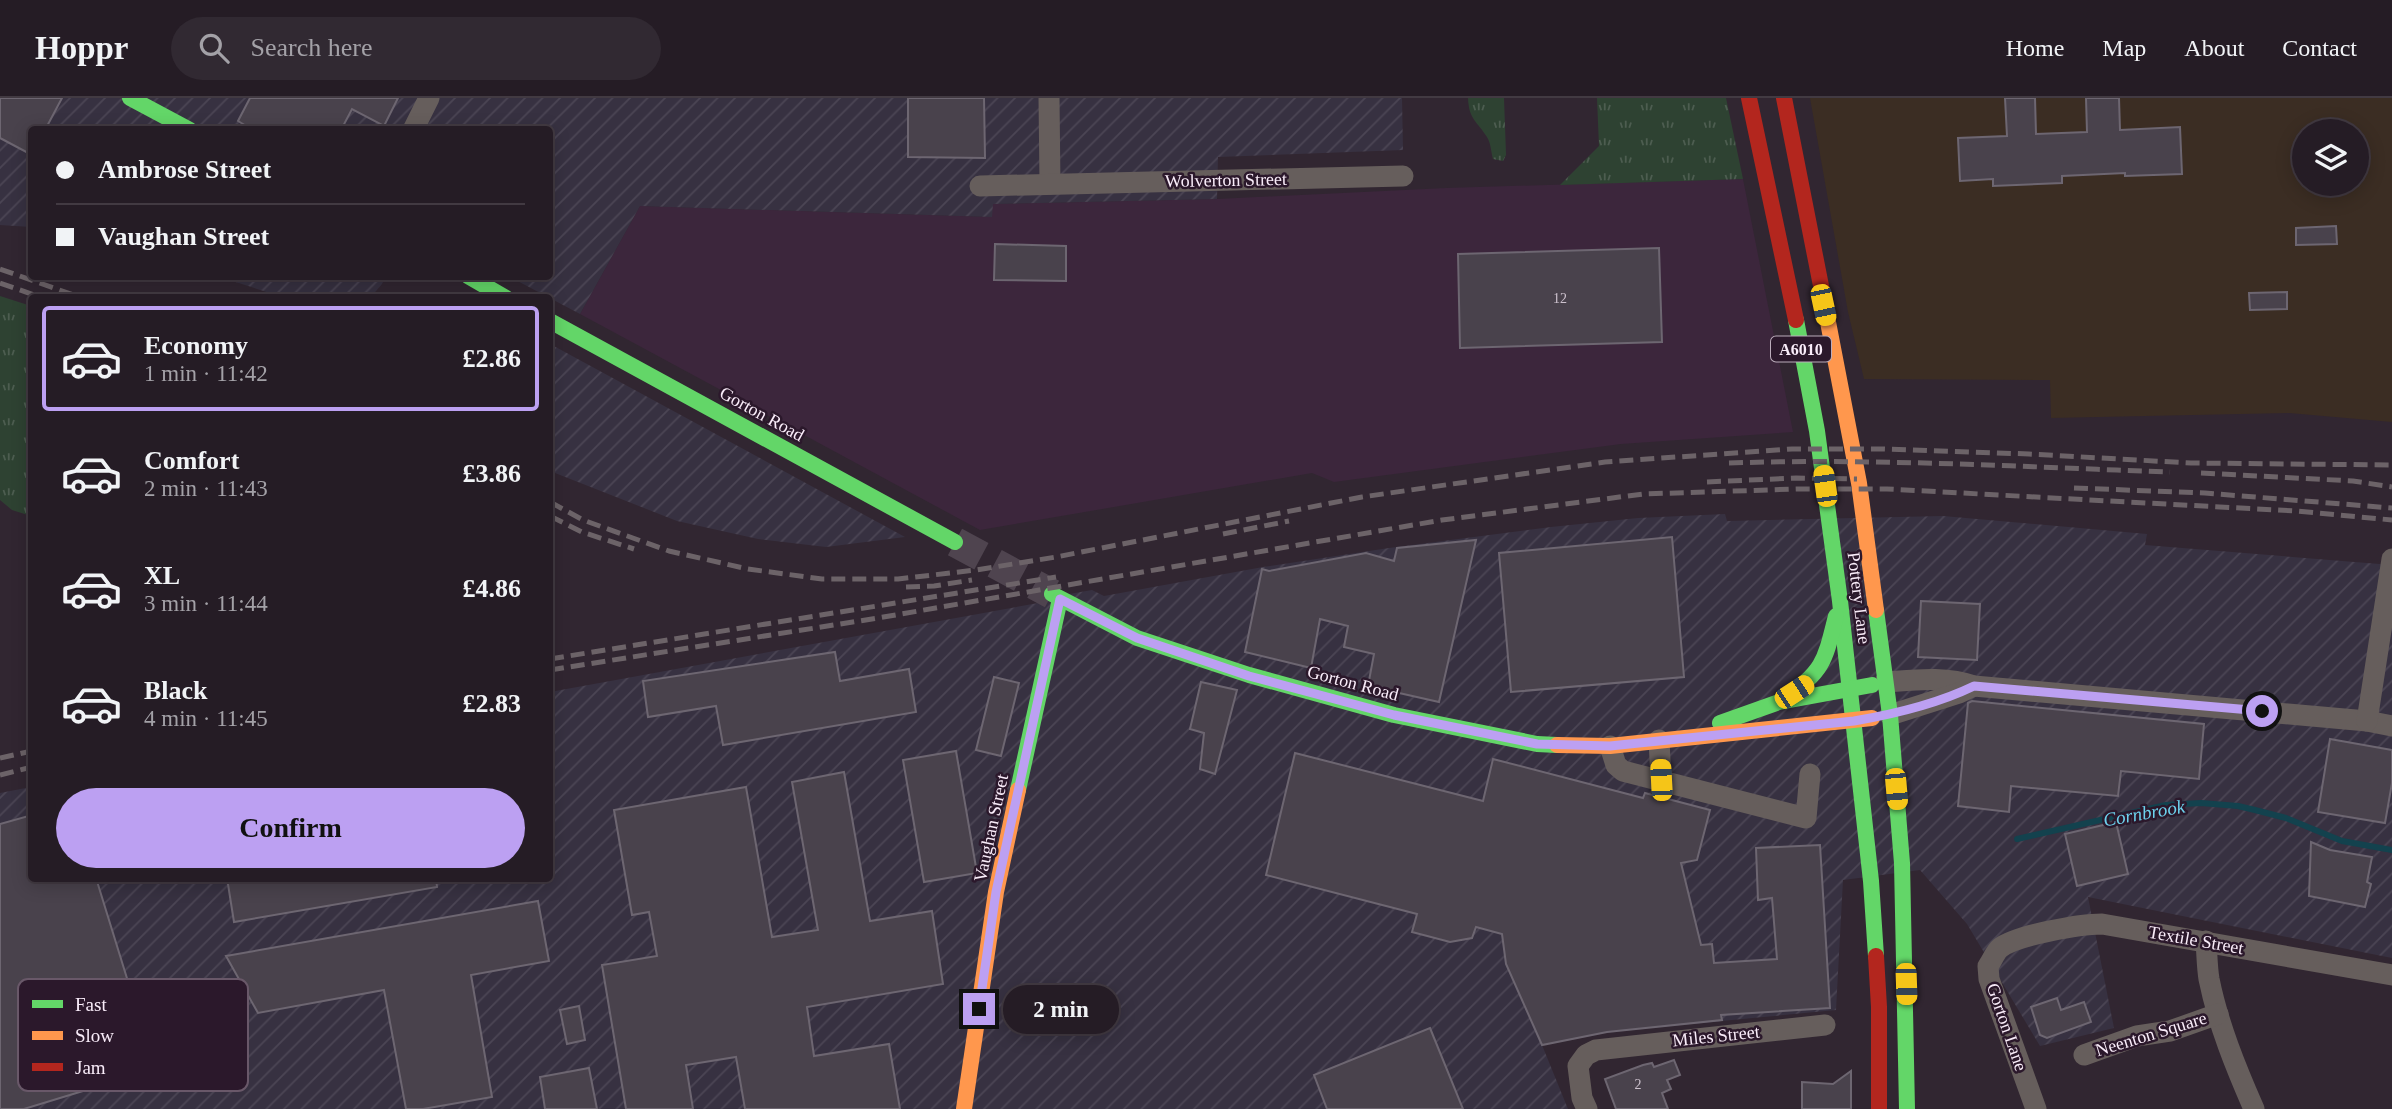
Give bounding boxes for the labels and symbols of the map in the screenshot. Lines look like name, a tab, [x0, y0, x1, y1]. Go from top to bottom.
street label: Wolverton Street	[1165, 169, 1287, 191]
car	[1809, 282, 1838, 328]
house number: 12	[1553, 291, 1567, 306]
road number: A6010	[1771, 336, 1831, 362]
street label: Gorton Road	[716, 383, 808, 445]
car	[1812, 464, 1839, 508]
street label: Pottery Lane	[1843, 551, 1875, 645]
street label: Gorton Road	[1305, 661, 1401, 705]
car	[1771, 672, 1818, 712]
route start	[2246, 695, 2278, 727]
car	[1650, 758, 1673, 802]
car	[1884, 767, 1909, 811]
street label: Vaughan Street	[970, 772, 1012, 884]
water label: Cornbrook	[2101, 795, 2187, 831]
street label: Textile Street	[2147, 922, 2245, 958]
car	[1895, 963, 1918, 1005]
legend	[18, 979, 248, 1091]
street label: Gorton Lane	[1983, 981, 2031, 1074]
callout: 2 min	[1004, 984, 1119, 1034]
route end	[963, 993, 995, 1025]
text: Fast	[75, 994, 107, 1015]
street label: Neenton Square	[2093, 1008, 2209, 1060]
street label: Miles Street	[1671, 1021, 1761, 1051]
text: Slow	[75, 1025, 114, 1046]
text: Jam	[75, 1057, 106, 1078]
house number: 2	[1635, 1077, 1642, 1092]

